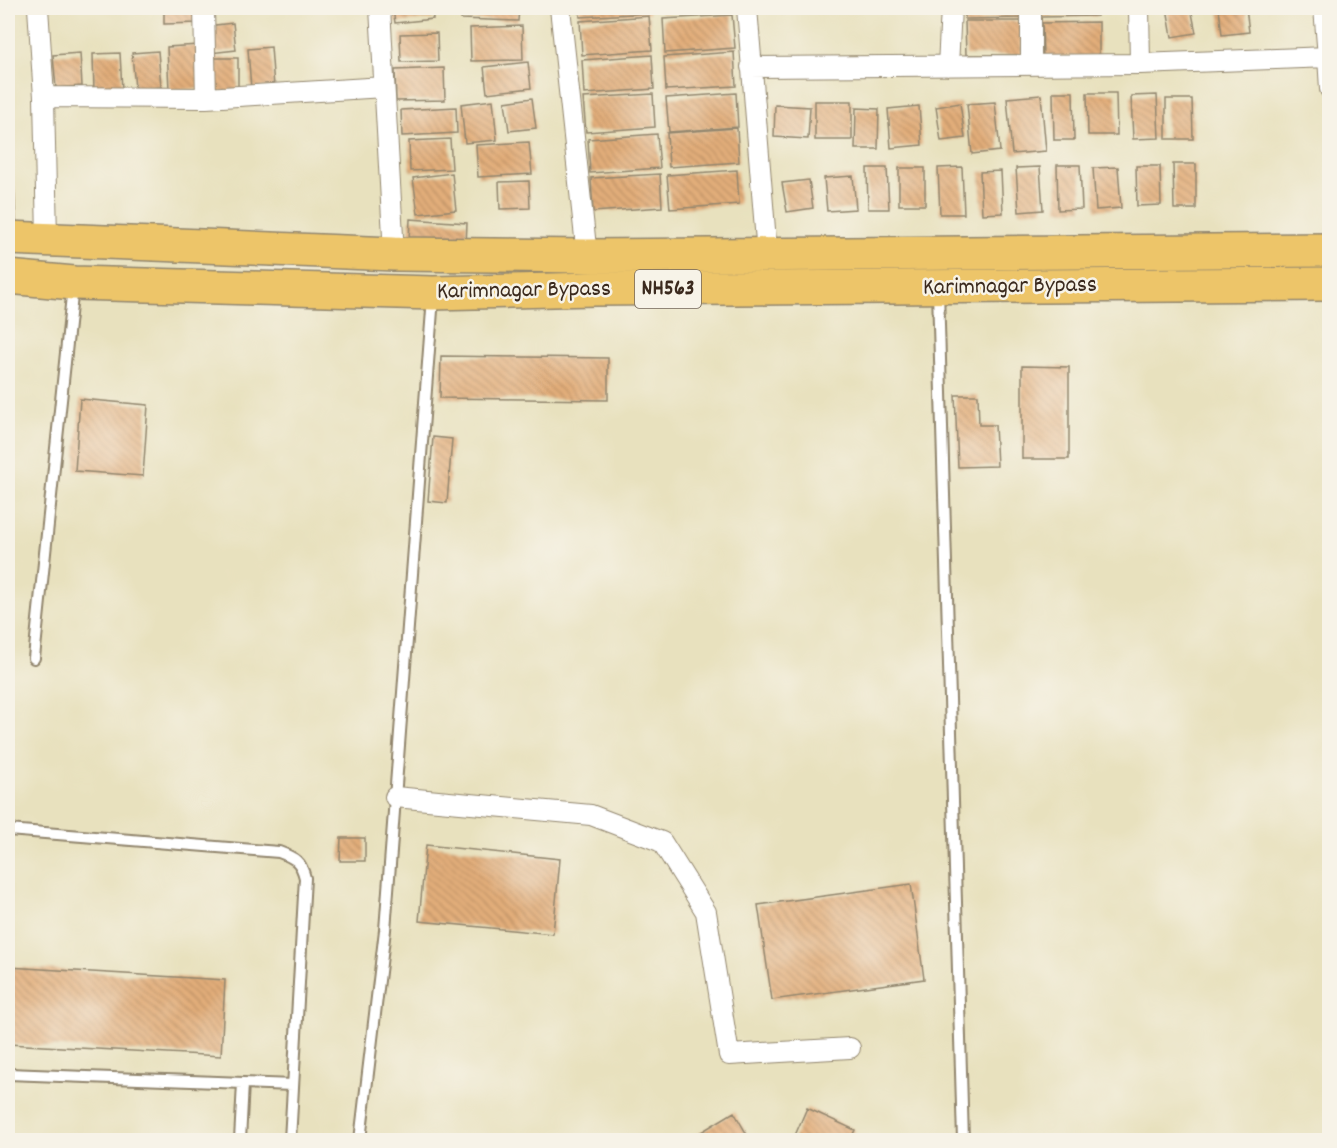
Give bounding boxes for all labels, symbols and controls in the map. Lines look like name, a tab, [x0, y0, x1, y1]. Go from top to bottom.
street label: Karimnagar Bypass	[923, 268, 1097, 306]
road number: NH563	[635, 270, 701, 308]
street label: Karimnagar Bypass	[437, 272, 611, 310]

